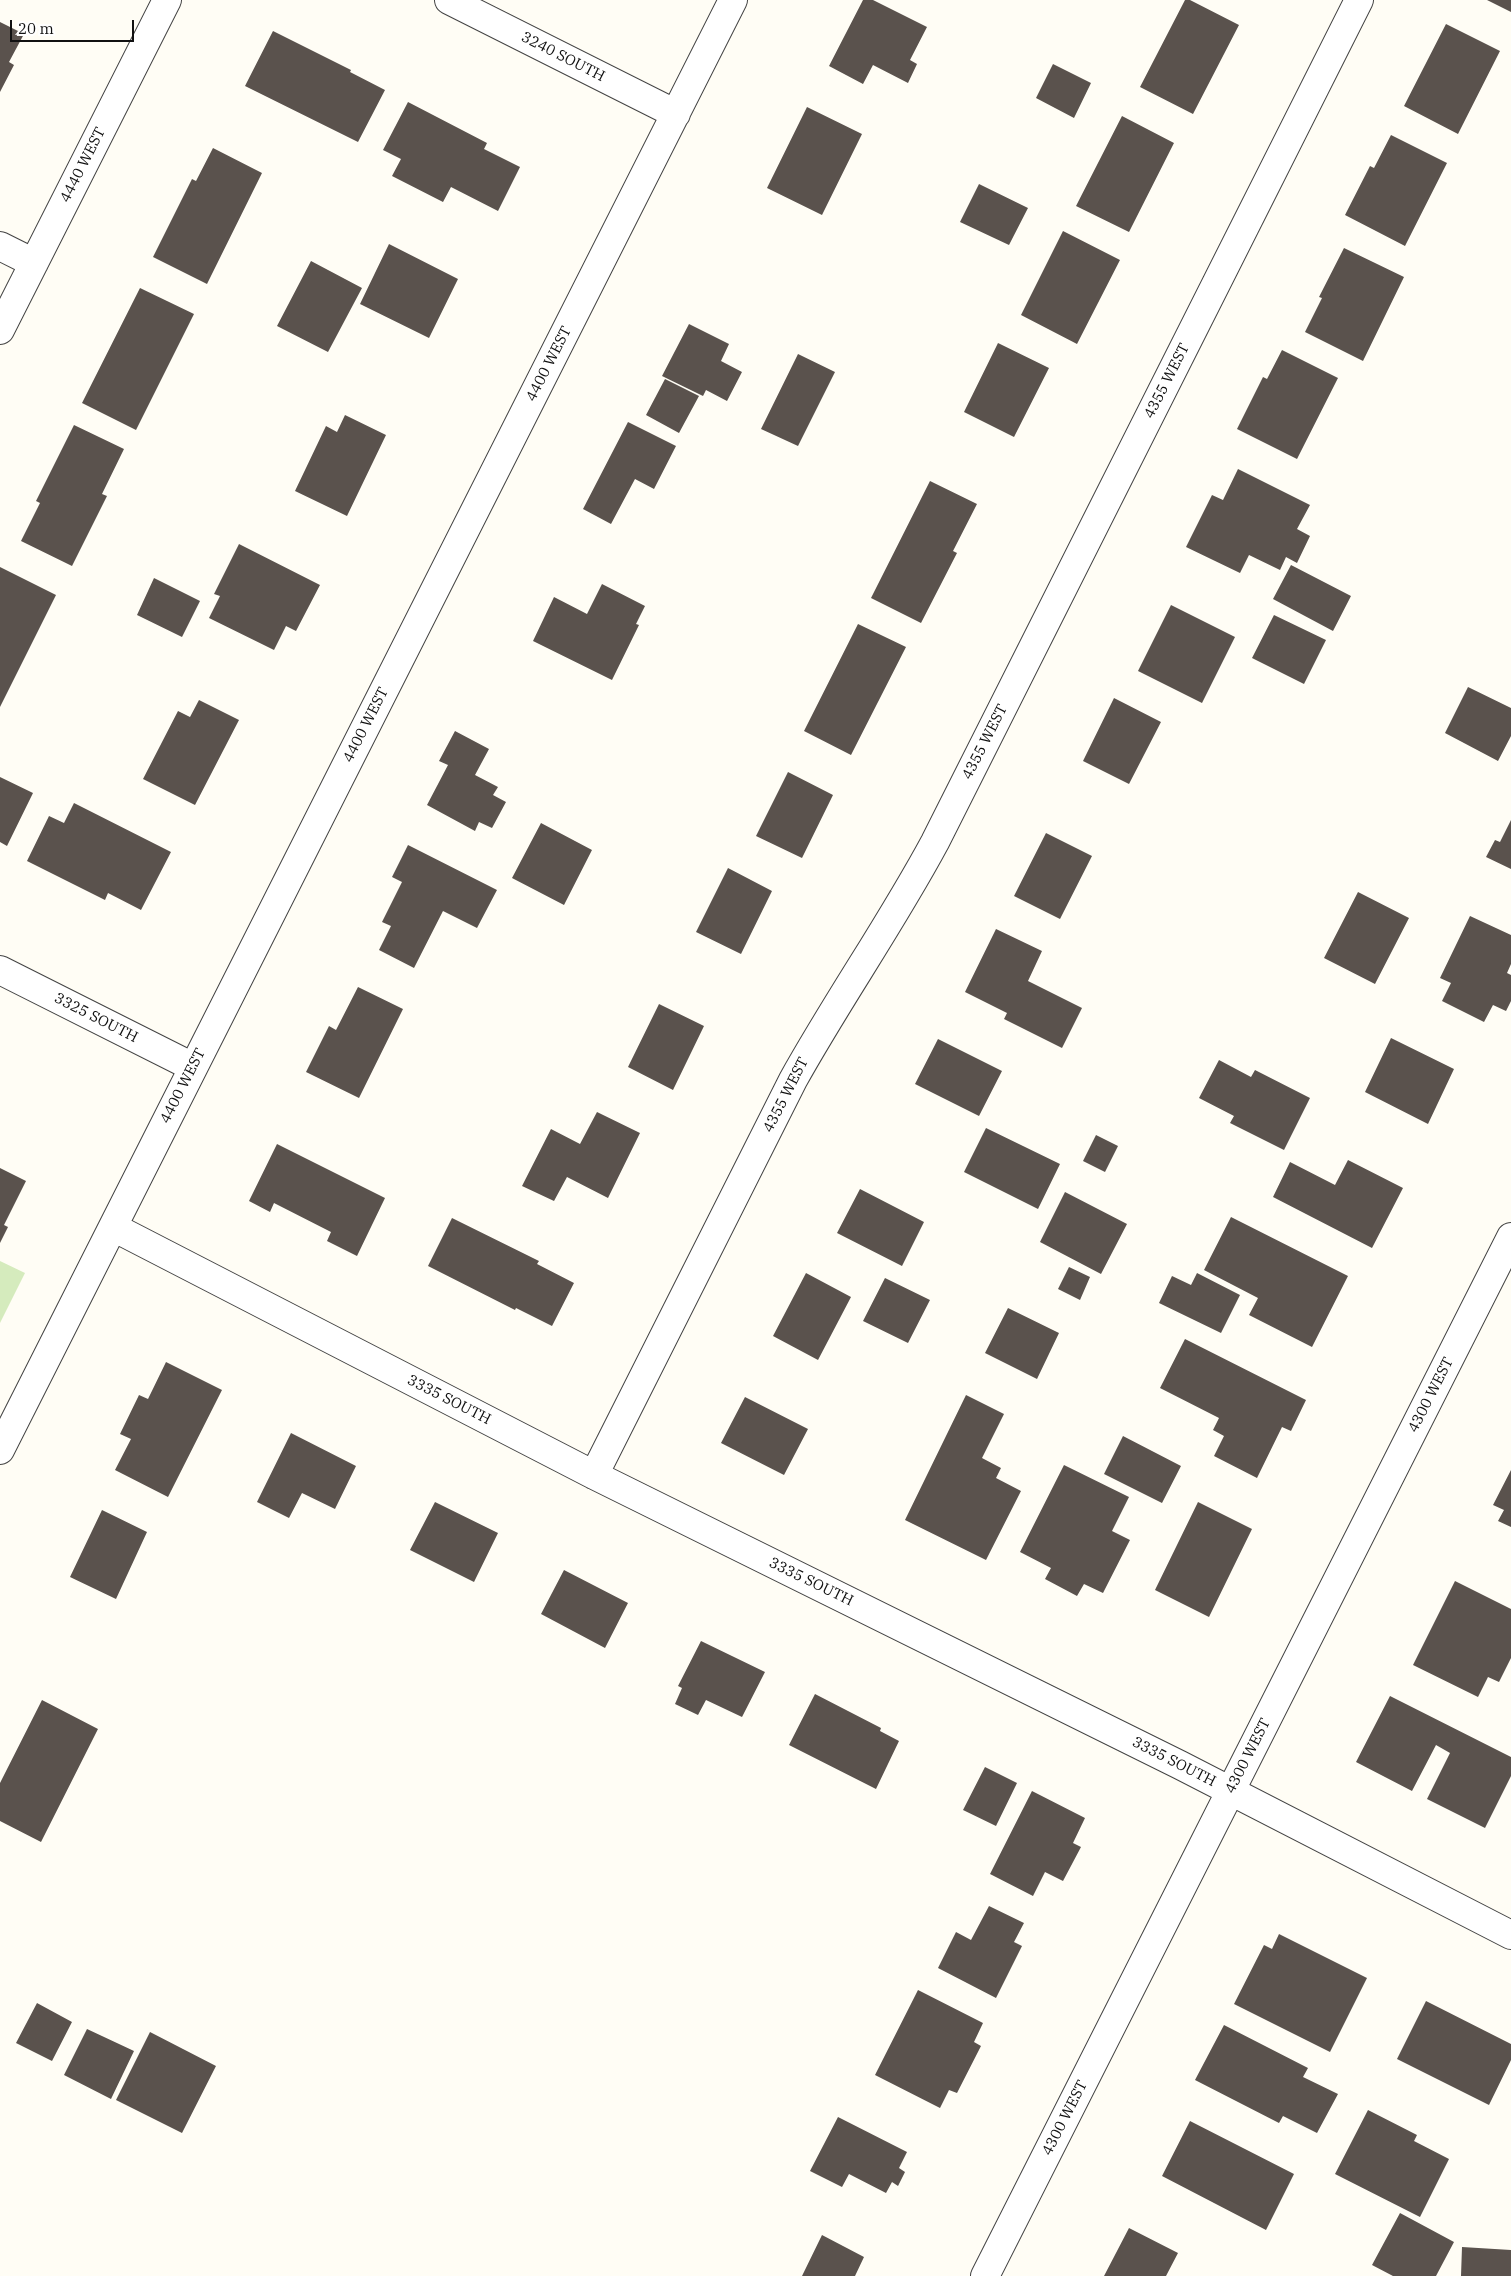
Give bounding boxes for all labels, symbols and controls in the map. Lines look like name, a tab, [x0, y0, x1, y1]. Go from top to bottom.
scale bar	[12, 10, 136, 42]
text: 20 m	[18, 19, 54, 38]
street label: 3240 SOUTH	[518, 28, 608, 86]
street label: 4440 WEST	[56, 124, 110, 206]
street label: 4400 WEST	[522, 323, 576, 405]
street label: 4355 WEST	[1140, 340, 1194, 422]
street label: 4400 WEST	[339, 684, 393, 766]
street label: 4355 WEST	[958, 701, 1012, 783]
street label: 3325 SOUTH	[51, 989, 141, 1047]
street label: 4400 WEST	[156, 1045, 210, 1127]
street label: 4355 WEST	[759, 1054, 813, 1136]
street label: 4300 WEST	[1404, 1354, 1458, 1436]
street label: 3335 SOUTH	[404, 1371, 494, 1429]
street label: 3335 SOUTH	[766, 1554, 856, 1610]
street label: 4300 WEST	[1221, 1715, 1275, 1797]
street label: 3335 SOUTH	[1129, 1733, 1219, 1791]
street label: 4300 WEST	[1038, 2077, 1092, 2159]

